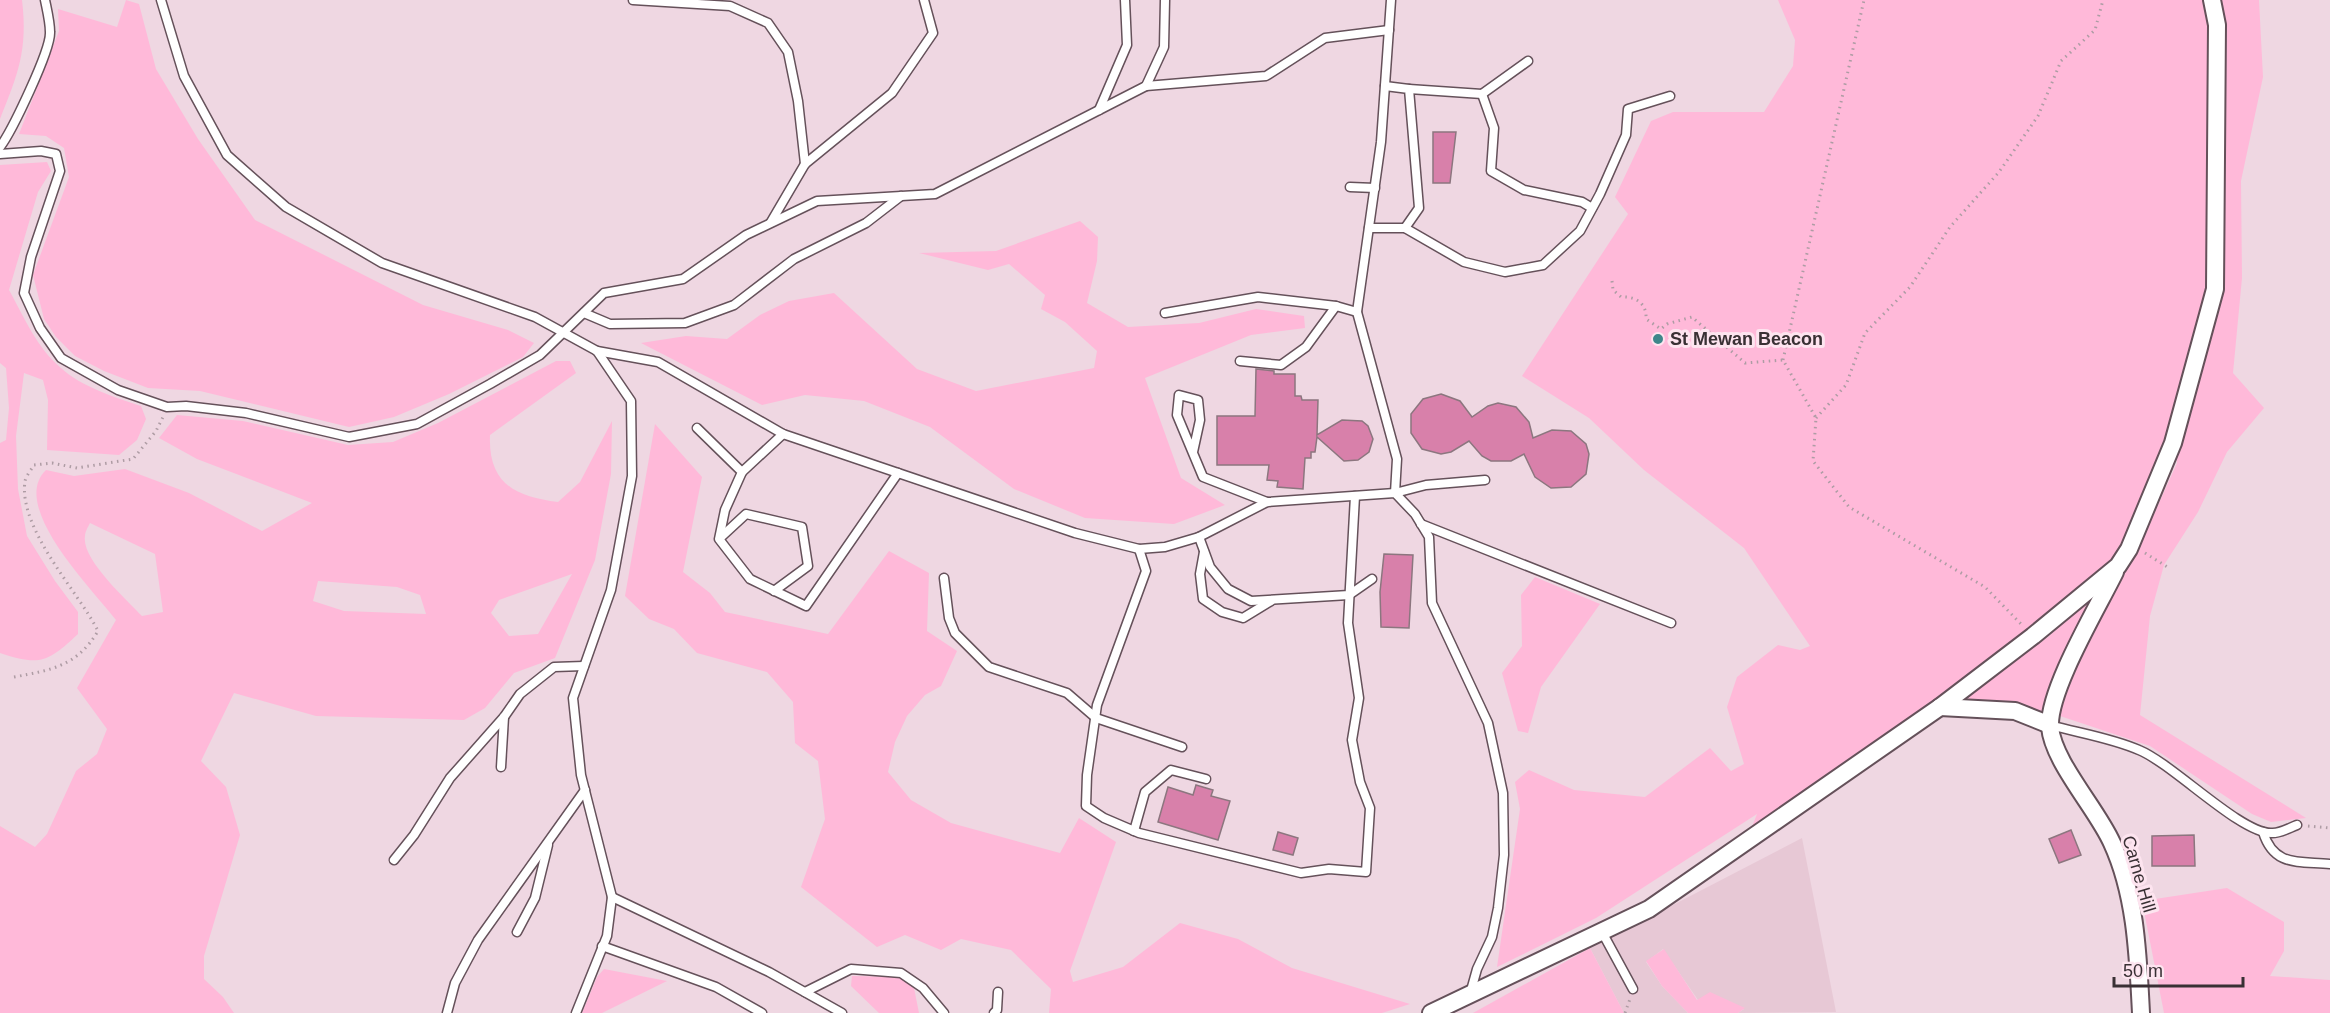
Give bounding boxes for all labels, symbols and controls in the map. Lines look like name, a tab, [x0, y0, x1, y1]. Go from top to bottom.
place label: St Mewan Beacon	[1670, 329, 1823, 349]
marker: St Mewan Beacon	[1651, 332, 1665, 346]
street label: Carne Hill	[2118, 833, 2160, 915]
scale bar	[2114, 950, 2243, 988]
text: 50 m	[2123, 961, 2163, 981]

